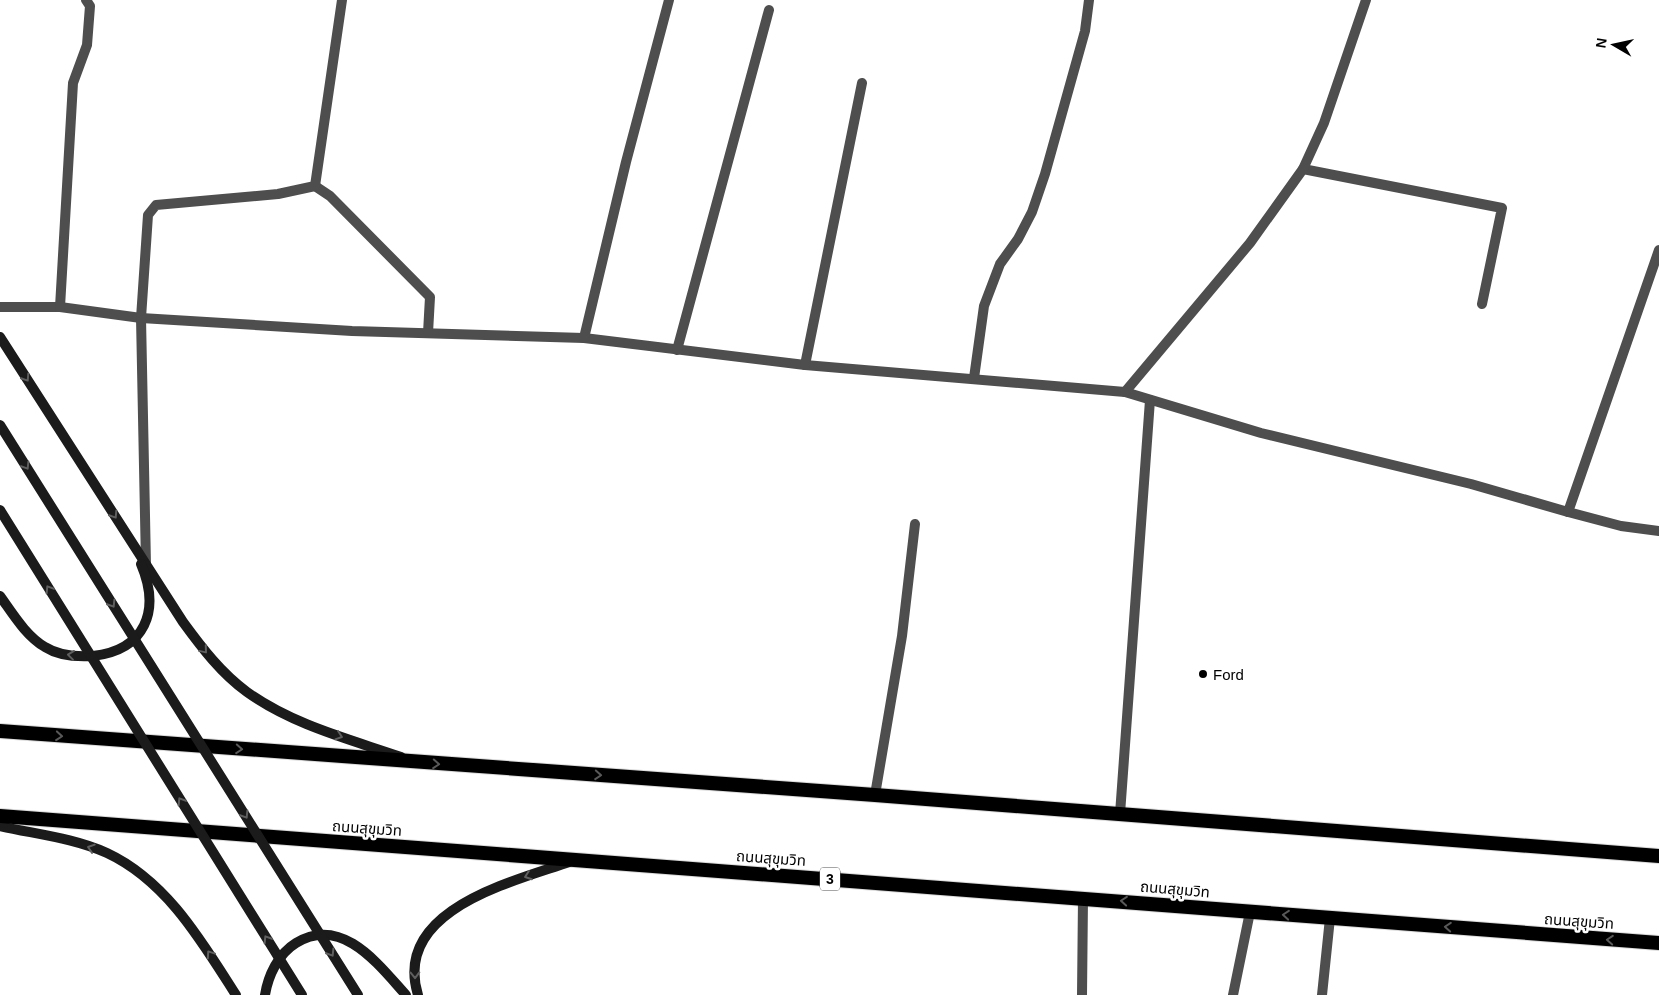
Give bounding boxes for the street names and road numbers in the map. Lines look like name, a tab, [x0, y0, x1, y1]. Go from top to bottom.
street label: ถนนสุขุมวิท	[331, 817, 402, 840]
street label: ถนนสุขุมวิท	[735, 847, 806, 870]
road number: 3	[820, 868, 840, 891]
street label: ถนนสุขุมวิท	[1139, 877, 1211, 902]
street label: ถนนสุขุมวิท	[1543, 910, 1614, 933]

